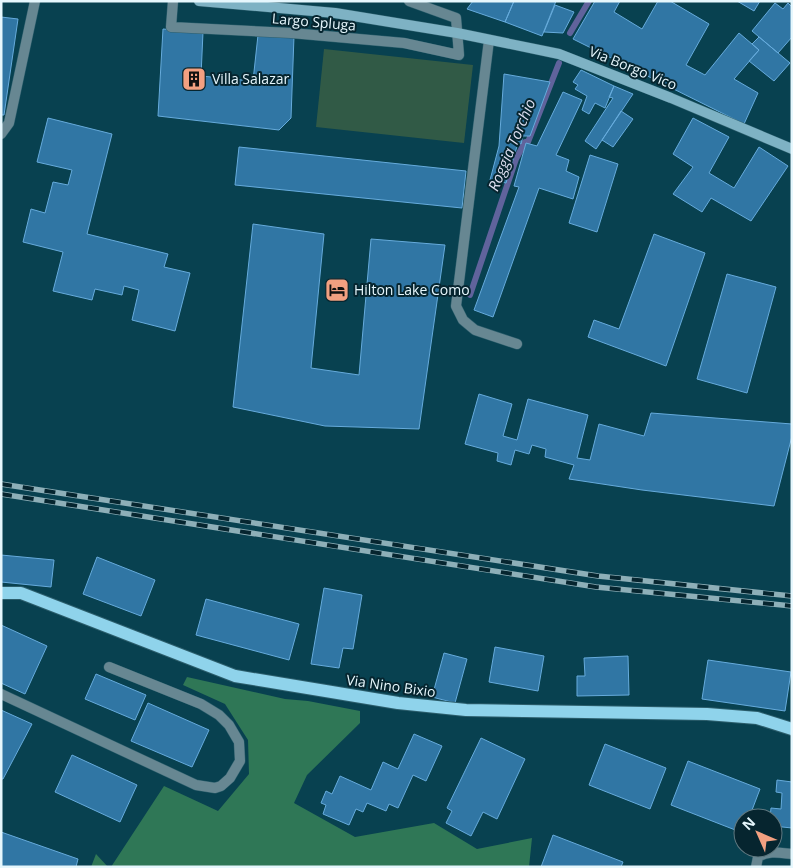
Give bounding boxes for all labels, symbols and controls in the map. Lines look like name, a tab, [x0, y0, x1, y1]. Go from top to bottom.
street label: Largo Spluga	[271, 8, 357, 35]
street label: Via Borgo Vico	[586, 41, 680, 94]
building icon: Villa Salazar	[181, 66, 207, 92]
place label: Villa Salazar	[212, 69, 289, 88]
water label: Roggia Torchio	[483, 95, 539, 194]
hotel icon: Hilton Lake Como	[324, 277, 350, 303]
place label: Hilton Lake Como	[354, 280, 470, 299]
street label: Via Nino Bixio	[345, 670, 437, 701]
north arrow	[733, 808, 783, 858]
text: N	[738, 813, 759, 834]

